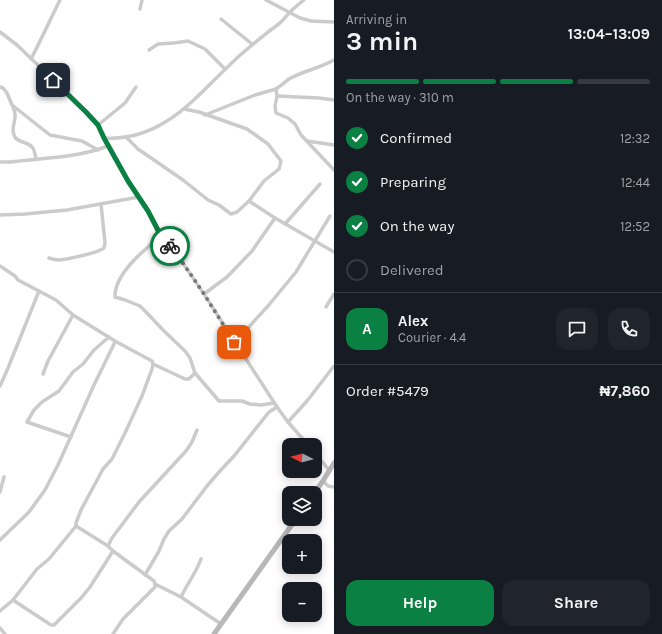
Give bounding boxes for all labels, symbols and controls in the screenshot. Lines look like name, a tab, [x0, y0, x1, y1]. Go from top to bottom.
text: Arriving in	[346, 12, 407, 27]
text: 13:04–13:09	[568, 25, 650, 43]
text: 3 min	[346, 26, 418, 57]
pin	[36, 63, 70, 97]
icon: home	[42, 69, 64, 91]
text: On the way · 310 m	[346, 90, 454, 105]
icon: check	[346, 127, 368, 149]
text: Confirmed	[380, 129, 452, 147]
text: 12:32	[620, 131, 650, 146]
icon: check	[346, 171, 368, 193]
text: Preparing	[380, 173, 446, 191]
text: 12:44	[621, 175, 650, 190]
icon: check	[346, 215, 368, 237]
text: On the way	[380, 217, 454, 235]
text: 12:52	[620, 219, 650, 234]
courier	[150, 226, 190, 266]
icon: bike	[159, 235, 181, 257]
text: Delivered	[380, 261, 444, 279]
button: chat	[556, 308, 598, 350]
button: phone	[608, 308, 650, 350]
text: Alex	[398, 312, 428, 330]
text: A	[362, 320, 372, 338]
pin	[217, 325, 251, 359]
text: Courier · 4.4	[398, 330, 466, 345]
icon: bag	[223, 331, 245, 353]
text: Order #5479	[346, 382, 429, 400]
text: ₦7,860	[600, 382, 650, 400]
north arrow	[282, 438, 322, 478]
map controls	[282, 438, 322, 622]
button: layers	[282, 486, 322, 526]
button: +	[282, 534, 322, 574]
button: Help	[346, 580, 494, 626]
button: Share	[502, 580, 650, 626]
button: −	[282, 582, 322, 622]

